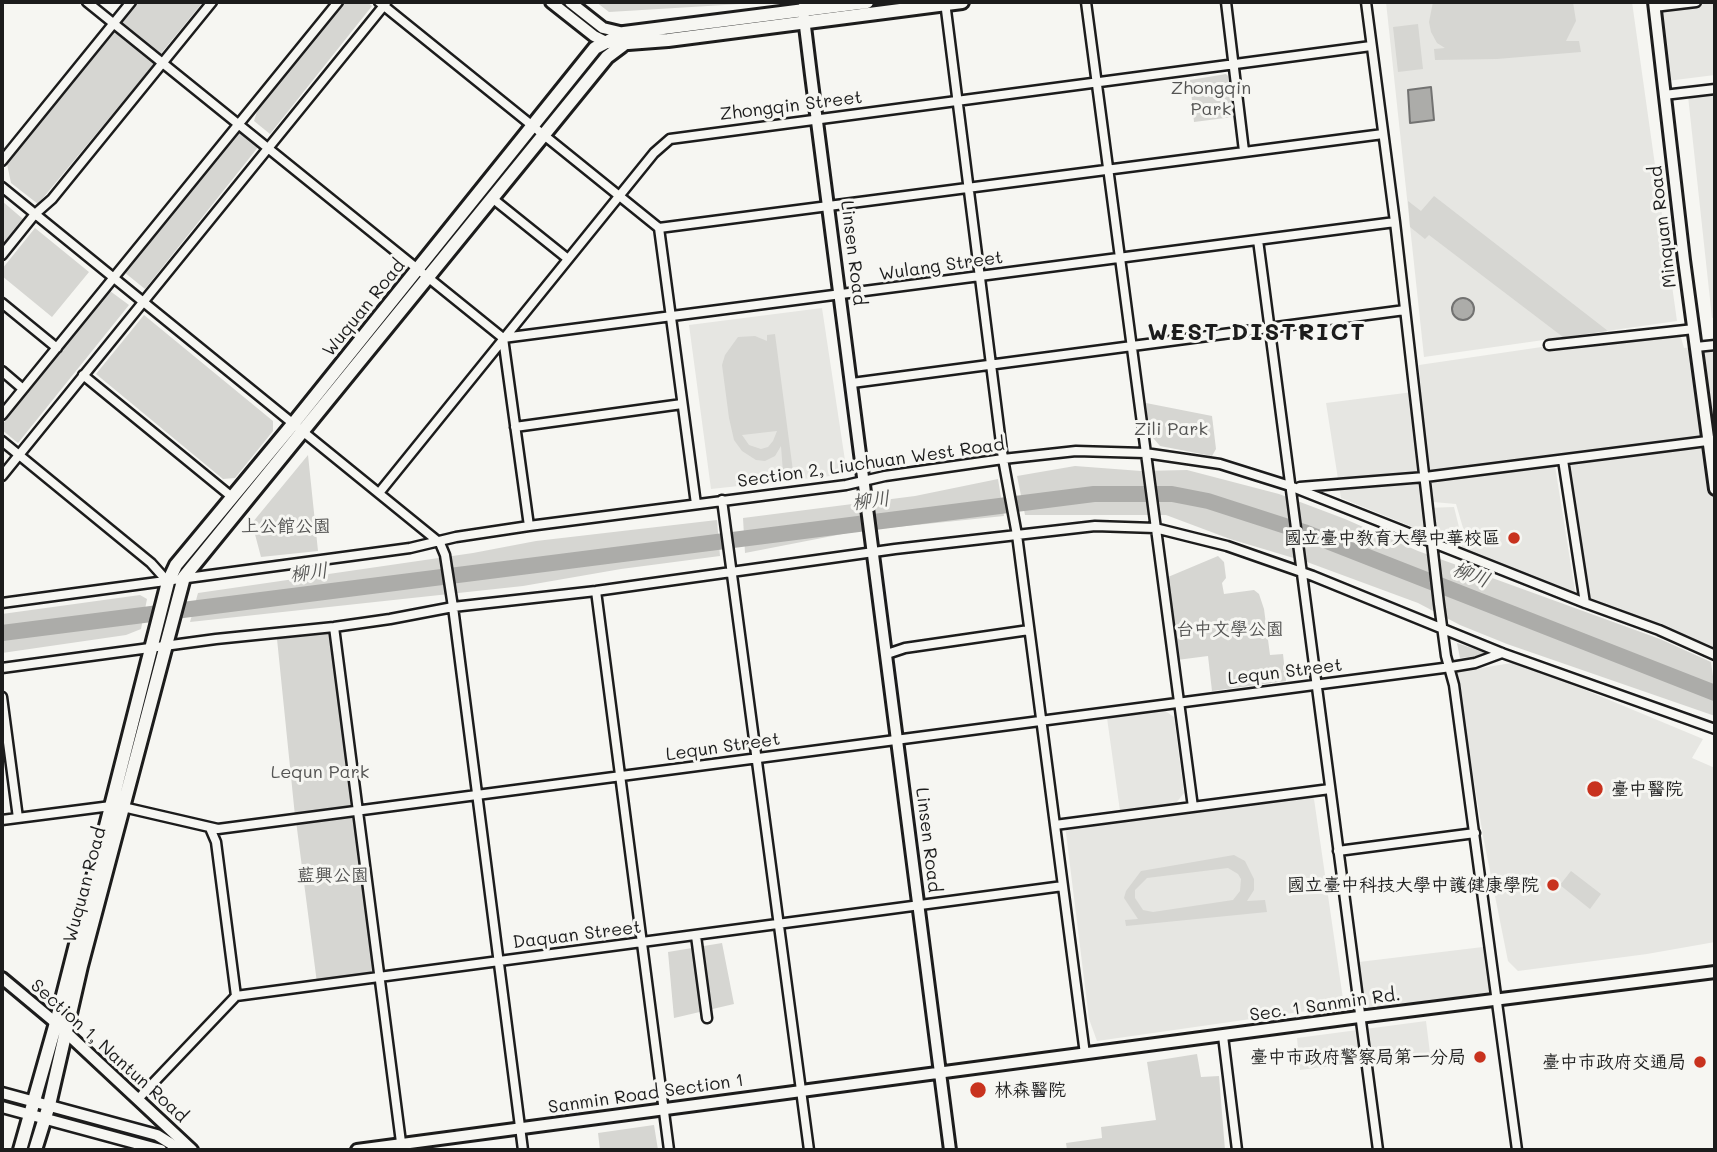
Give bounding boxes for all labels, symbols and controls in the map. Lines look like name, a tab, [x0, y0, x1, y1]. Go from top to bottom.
park label: Zhongqin Park	[1171, 77, 1251, 119]
street label: Zhongqin Street	[719, 87, 863, 125]
street label: Minquan Road	[1645, 165, 1681, 289]
street label: Linsen Road	[836, 199, 870, 307]
street label: Wulang Street	[878, 247, 1004, 285]
street label: Wuquan Road	[318, 255, 410, 361]
district label: WEST DISTRICT	[1149, 319, 1365, 347]
park label: Zili Park	[1134, 418, 1208, 440]
street label: Section 2, Liuchuan West Road	[736, 434, 1006, 492]
water label: 柳川	[851, 487, 891, 515]
park label: 上公館公園	[241, 515, 331, 537]
place label: 國立臺中教育大學中華校區	[1284, 527, 1500, 549]
marker: 國立臺中教育大學中華校區	[1506, 530, 1522, 546]
water label: 柳川	[1449, 558, 1493, 592]
water label: 柳川	[289, 559, 329, 587]
park label: 台中文學公園	[1176, 618, 1284, 640]
street label: Lequn Street	[1227, 654, 1343, 690]
street label: Lequn Street	[665, 728, 781, 766]
park label: Lequn Park	[271, 761, 369, 783]
place label: 臺中醫院	[1611, 778, 1683, 800]
marker: 臺中醫院	[1585, 779, 1605, 799]
street label: Linsen Road	[911, 786, 945, 894]
street label: Wuquan Road	[59, 825, 111, 945]
park label: 藍興公園	[297, 864, 369, 886]
place label: 國立臺中科技大學中護健康學院	[1287, 874, 1539, 896]
marker: 國立臺中科技大學中護健康學院	[1545, 877, 1561, 893]
street label: Daquan Street	[512, 916, 642, 954]
street label: Section 1, Nantun Road	[26, 975, 192, 1127]
street label: Sec. 1 Sanmin Rd.	[1248, 984, 1402, 1026]
place label: 臺中市政府警察局第一分局	[1250, 1046, 1466, 1068]
marker: 臺中市政府警察局第一分局	[1472, 1049, 1488, 1065]
place label: 臺中市政府交通局	[1542, 1051, 1686, 1073]
marker: 臺中市政府交通局	[1692, 1054, 1708, 1070]
street label: Sanmin Road Section 1	[547, 1070, 745, 1118]
place label: 林森醫院	[994, 1079, 1066, 1101]
marker: 林森醫院	[968, 1080, 988, 1100]

